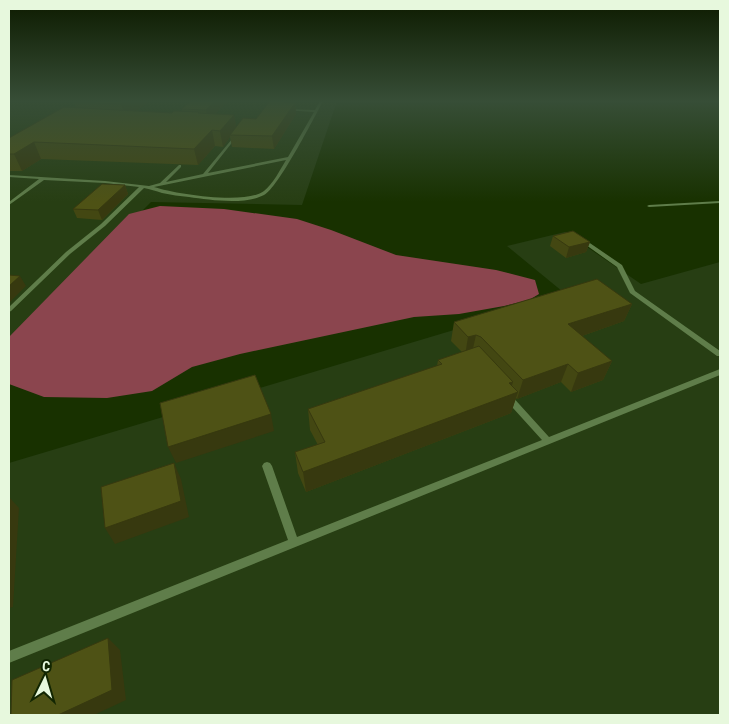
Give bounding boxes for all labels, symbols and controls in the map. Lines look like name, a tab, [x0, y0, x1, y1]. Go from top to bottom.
north arrow	[20, 654, 70, 704]
text: С	[41, 658, 51, 674]

